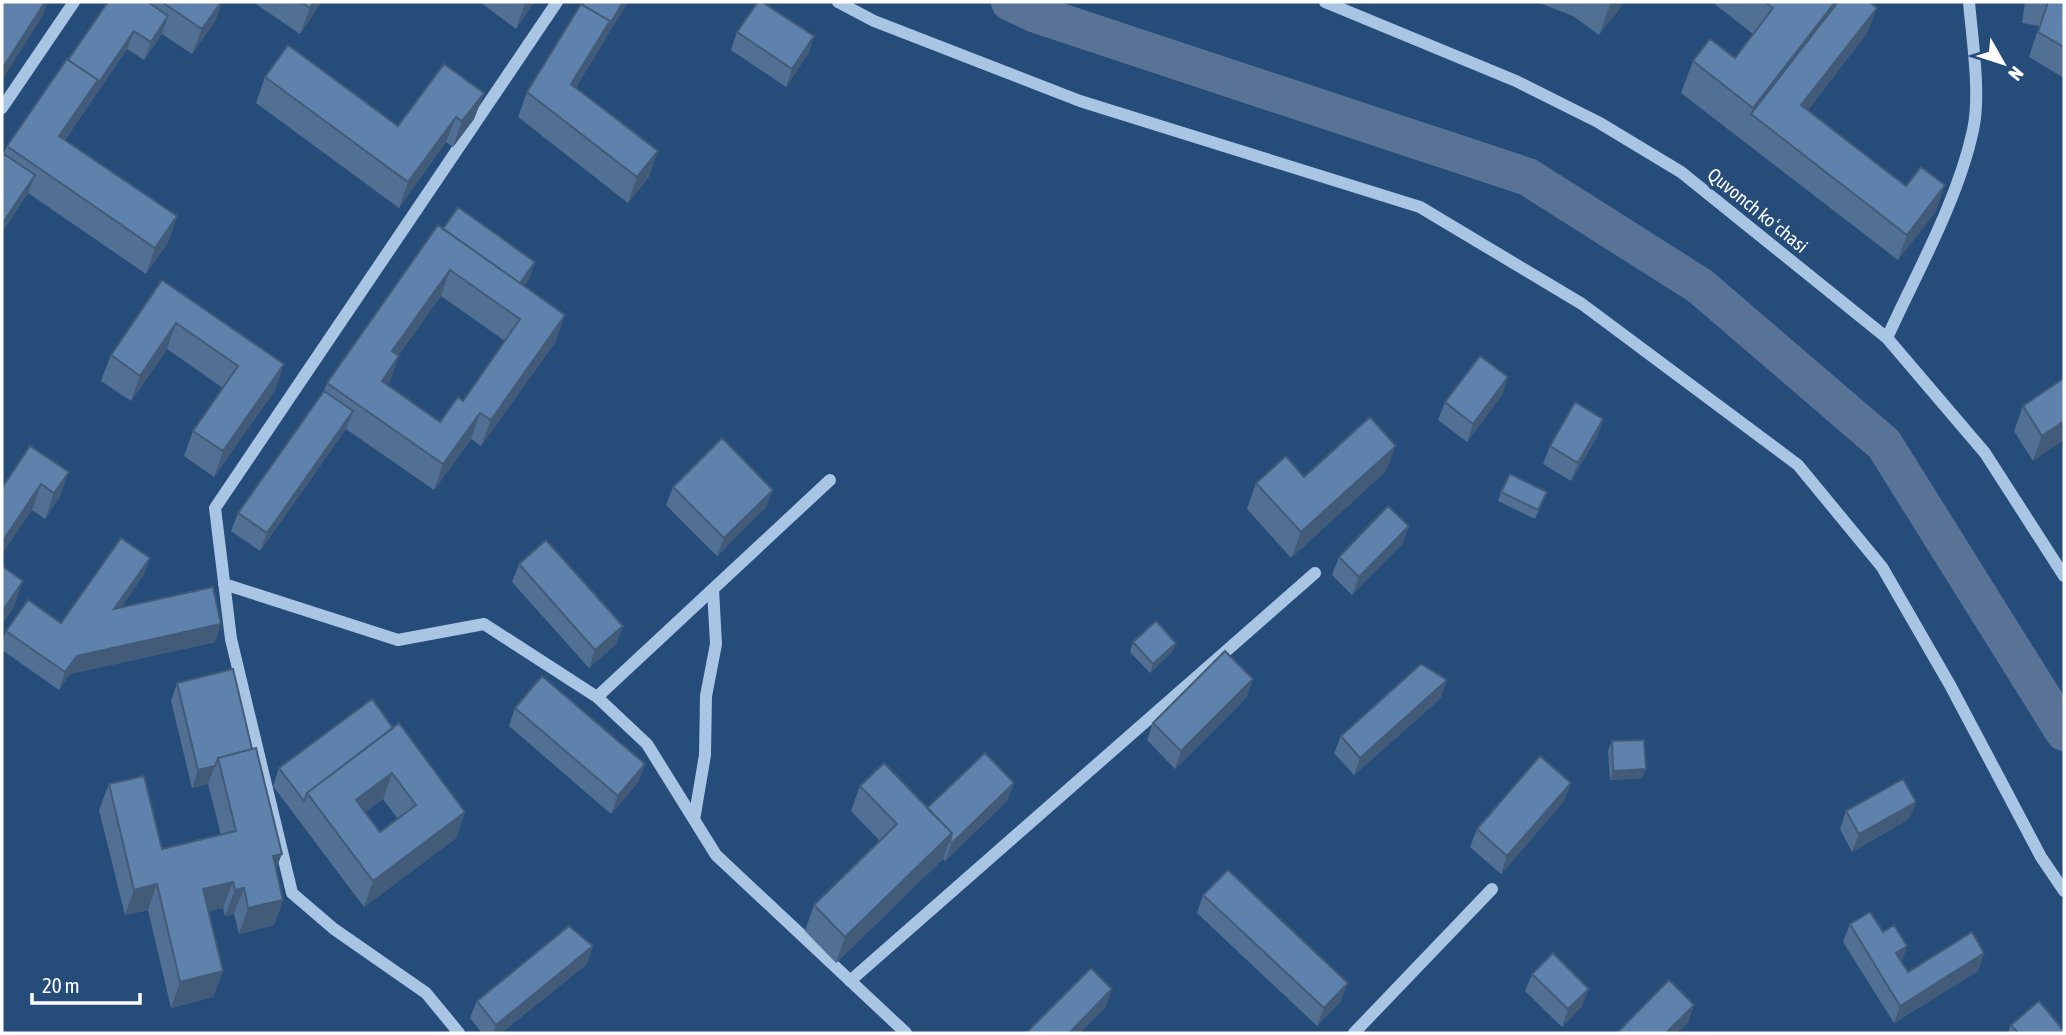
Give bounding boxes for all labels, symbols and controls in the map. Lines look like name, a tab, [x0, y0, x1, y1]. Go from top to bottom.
north arrow	[1968, 28, 2038, 98]
text: N	[2004, 62, 2028, 85]
street label: Quvonch koʻchasi	[1704, 163, 1812, 257]
scale bar	[32, 962, 140, 1006]
text: 20 m	[42, 973, 80, 997]

